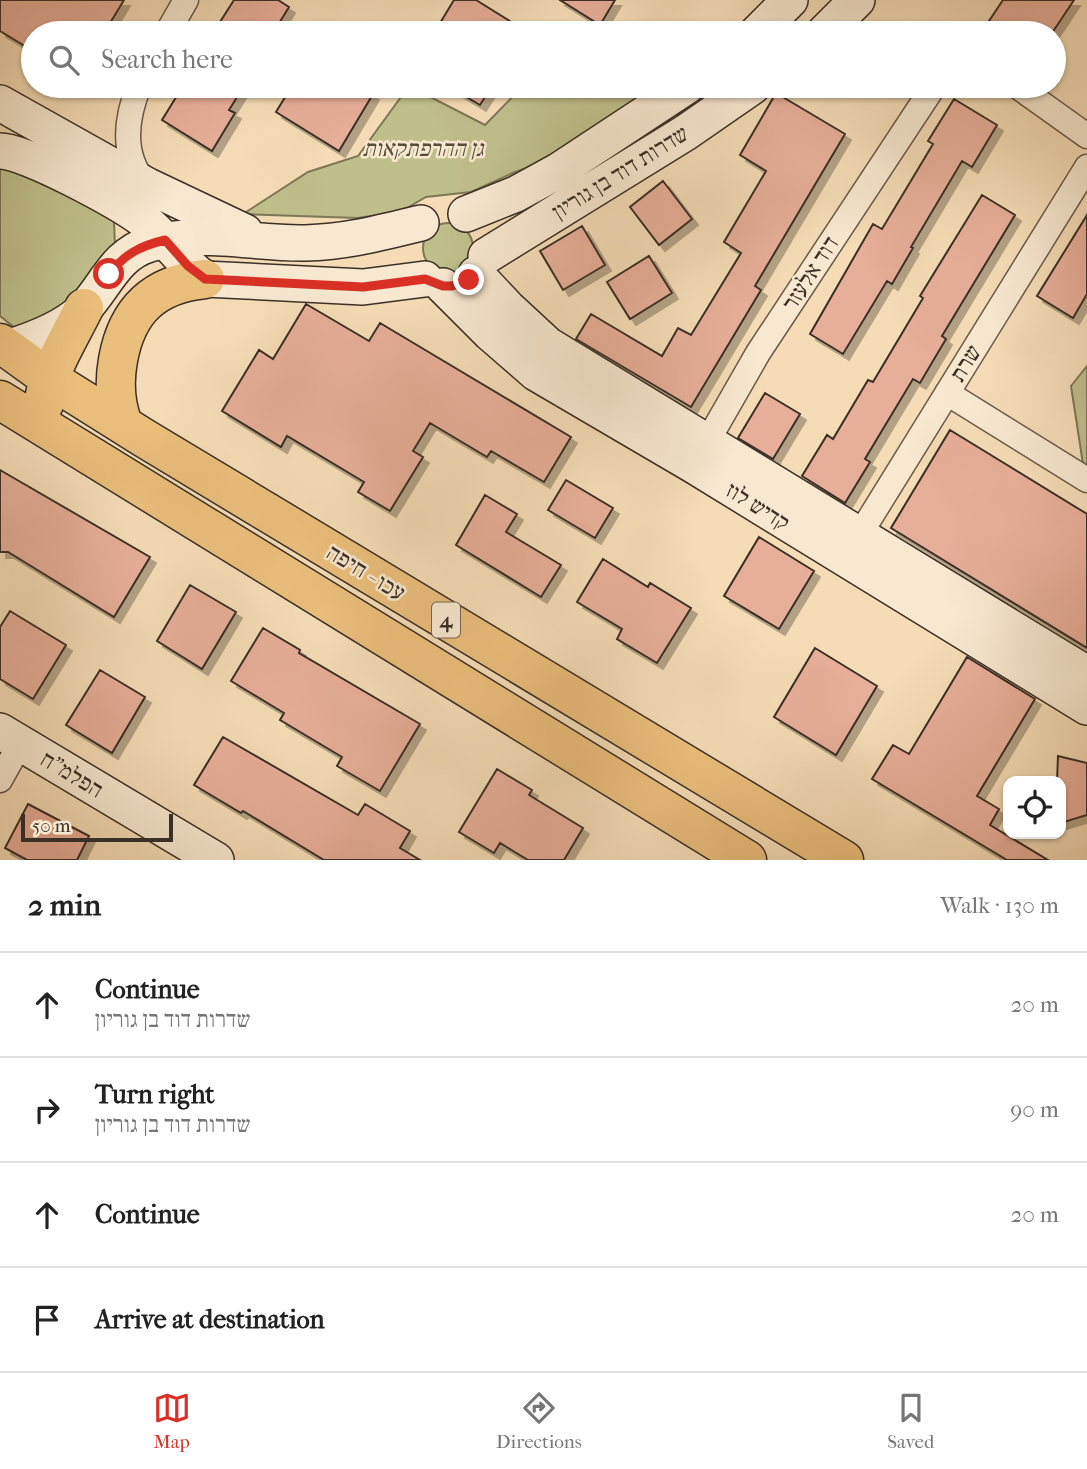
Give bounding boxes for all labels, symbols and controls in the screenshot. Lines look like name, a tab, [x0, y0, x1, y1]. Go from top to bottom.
search box	[21, 21, 1066, 98]
icon: search	[45, 41, 83, 79]
text: Search here	[101, 44, 233, 75]
street label: שדרות דוד בן גוריון	[547, 120, 693, 225]
park label: גן ההרפתקאות	[363, 135, 485, 162]
street label: דוד אלעזר	[776, 231, 844, 315]
route start	[93, 258, 124, 289]
route end	[453, 264, 484, 295]
street label: שרת	[944, 340, 987, 387]
street label: קדיש לוז	[721, 476, 795, 537]
street label: עכו - חיפה	[322, 539, 410, 606]
road number: 4	[432, 602, 460, 638]
street label: הפלמ"ח	[35, 745, 108, 804]
map controls	[1003, 776, 1066, 839]
button: locate	[1003, 776, 1066, 839]
scale bar	[21, 811, 173, 843]
text: 50 m	[32, 815, 71, 837]
text: 2 min	[28, 888, 101, 923]
text: Walk · 130 m	[940, 892, 1059, 919]
text: Continue	[95, 974, 200, 1005]
icon: ahead	[28, 986, 66, 1024]
text: 20 m	[1010, 991, 1059, 1018]
text: שדרות דוד בן גוריון	[95, 1006, 251, 1033]
text: Turn right	[95, 1079, 215, 1110]
icon: right	[28, 1091, 66, 1129]
text: 90 m	[1010, 1096, 1059, 1123]
text: שדרות דוד בן גוריון	[95, 1111, 251, 1138]
icon: ahead	[28, 1196, 66, 1234]
text: Continue	[95, 1199, 200, 1230]
text: 20 m	[1010, 1201, 1059, 1228]
icon: arrive	[28, 1301, 66, 1339]
text: Arrive at destination	[95, 1304, 325, 1335]
tab: Map	[153, 1389, 191, 1453]
tab: Directions	[496, 1389, 582, 1453]
tab: Saved	[887, 1389, 934, 1453]

